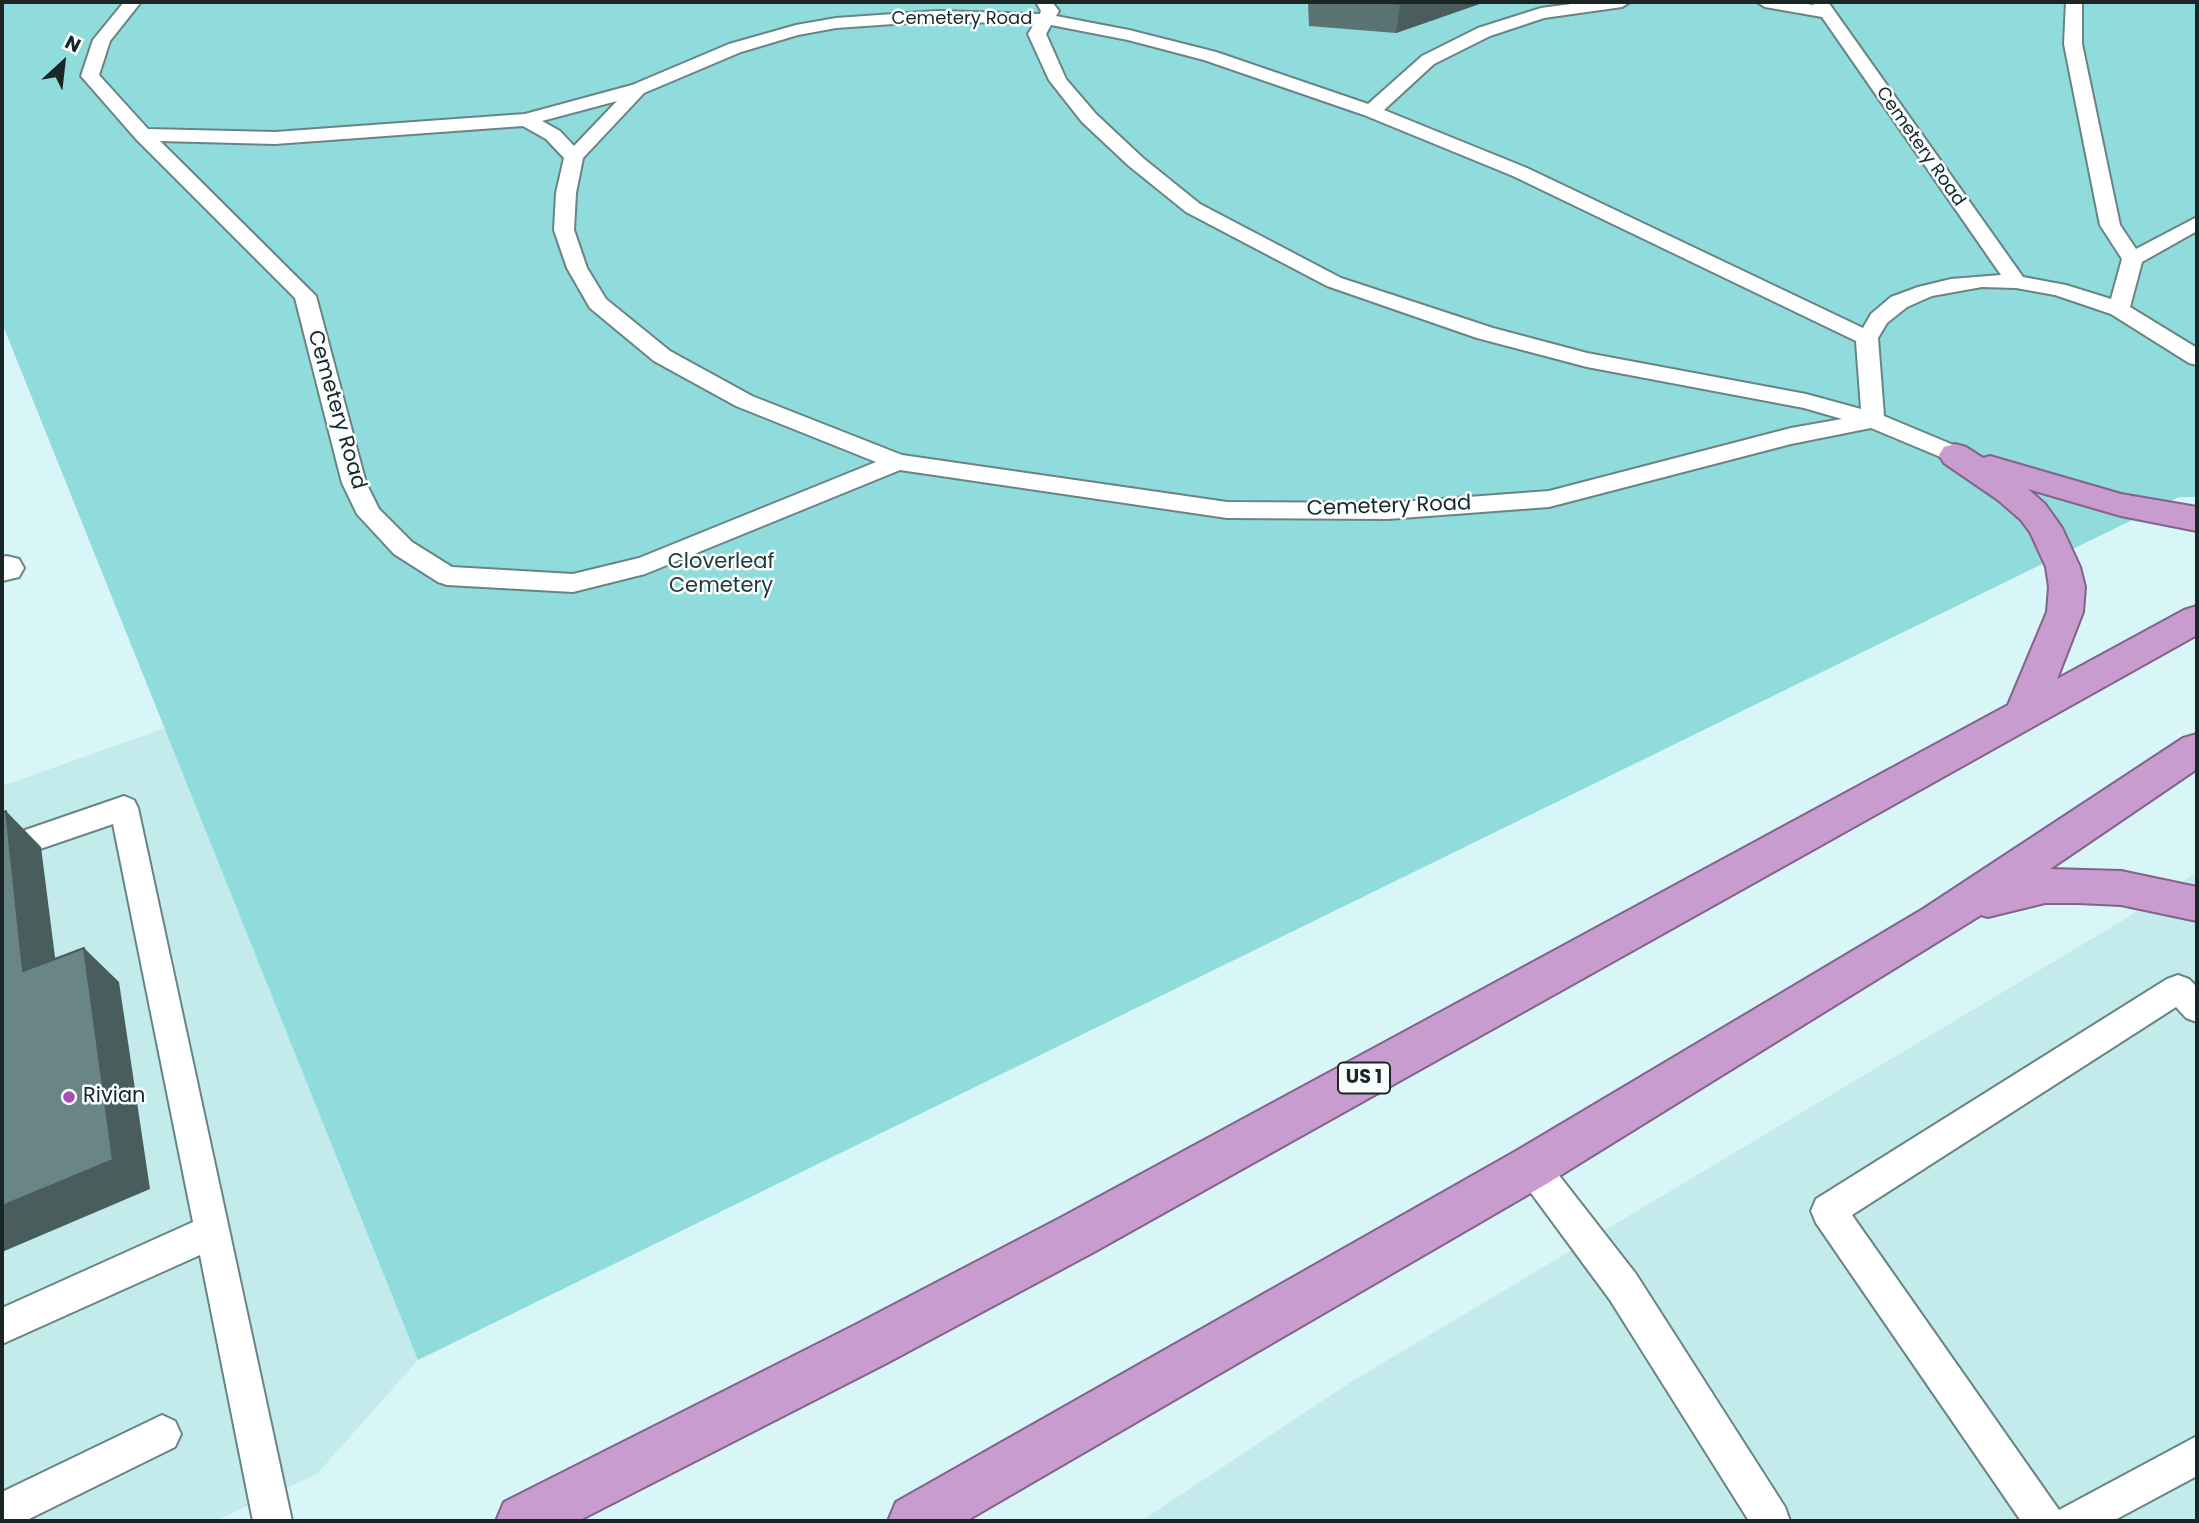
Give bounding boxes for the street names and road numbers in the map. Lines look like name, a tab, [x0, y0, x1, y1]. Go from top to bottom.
street label: Cemetery Road	[892, 8, 1032, 30]
street label: Cemetery Road	[1871, 83, 1969, 211]
street label: Cemetery Road	[301, 328, 371, 492]
street label: Cemetery Road	[1306, 492, 1472, 522]
road number: US 1	[1338, 1062, 1390, 1094]

